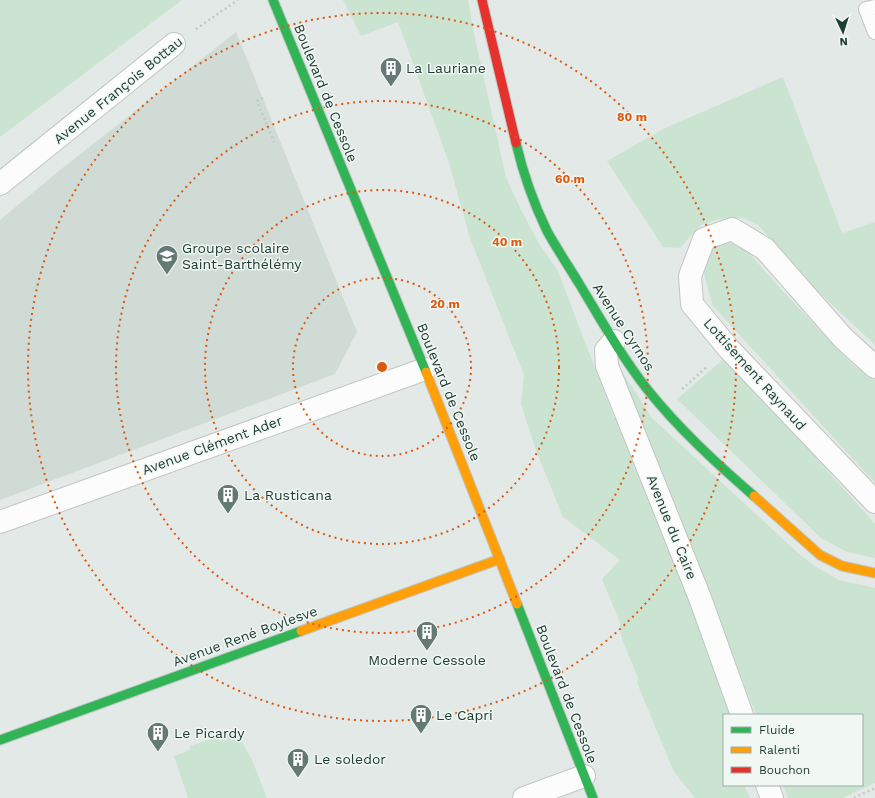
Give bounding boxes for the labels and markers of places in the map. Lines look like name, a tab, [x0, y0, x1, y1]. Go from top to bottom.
building icon: La Lauriane	[378, 55, 404, 88]
place label: La Lauriane	[406, 60, 486, 76]
place label: Groupe scolaire Saint-Barthélémy	[182, 240, 302, 272]
school or university icon: Groupe scolaire Saint-Barthélémy	[154, 243, 180, 276]
centre of rings	[375, 360, 389, 374]
building icon: La Rusticana	[215, 482, 241, 515]
place label: La Rusticana	[244, 487, 332, 503]
building icon: Moderne Cessole	[414, 619, 440, 652]
place label: Moderne Cessole	[368, 652, 486, 668]
building icon: Le Capri	[408, 702, 434, 735]
place label: Le Capri	[436, 707, 493, 723]
building icon: Le Picardy	[145, 720, 171, 753]
place label: Le Picardy	[174, 725, 245, 741]
building icon: Le soledor	[285, 746, 311, 779]
place label: Le soledor	[314, 751, 386, 767]

